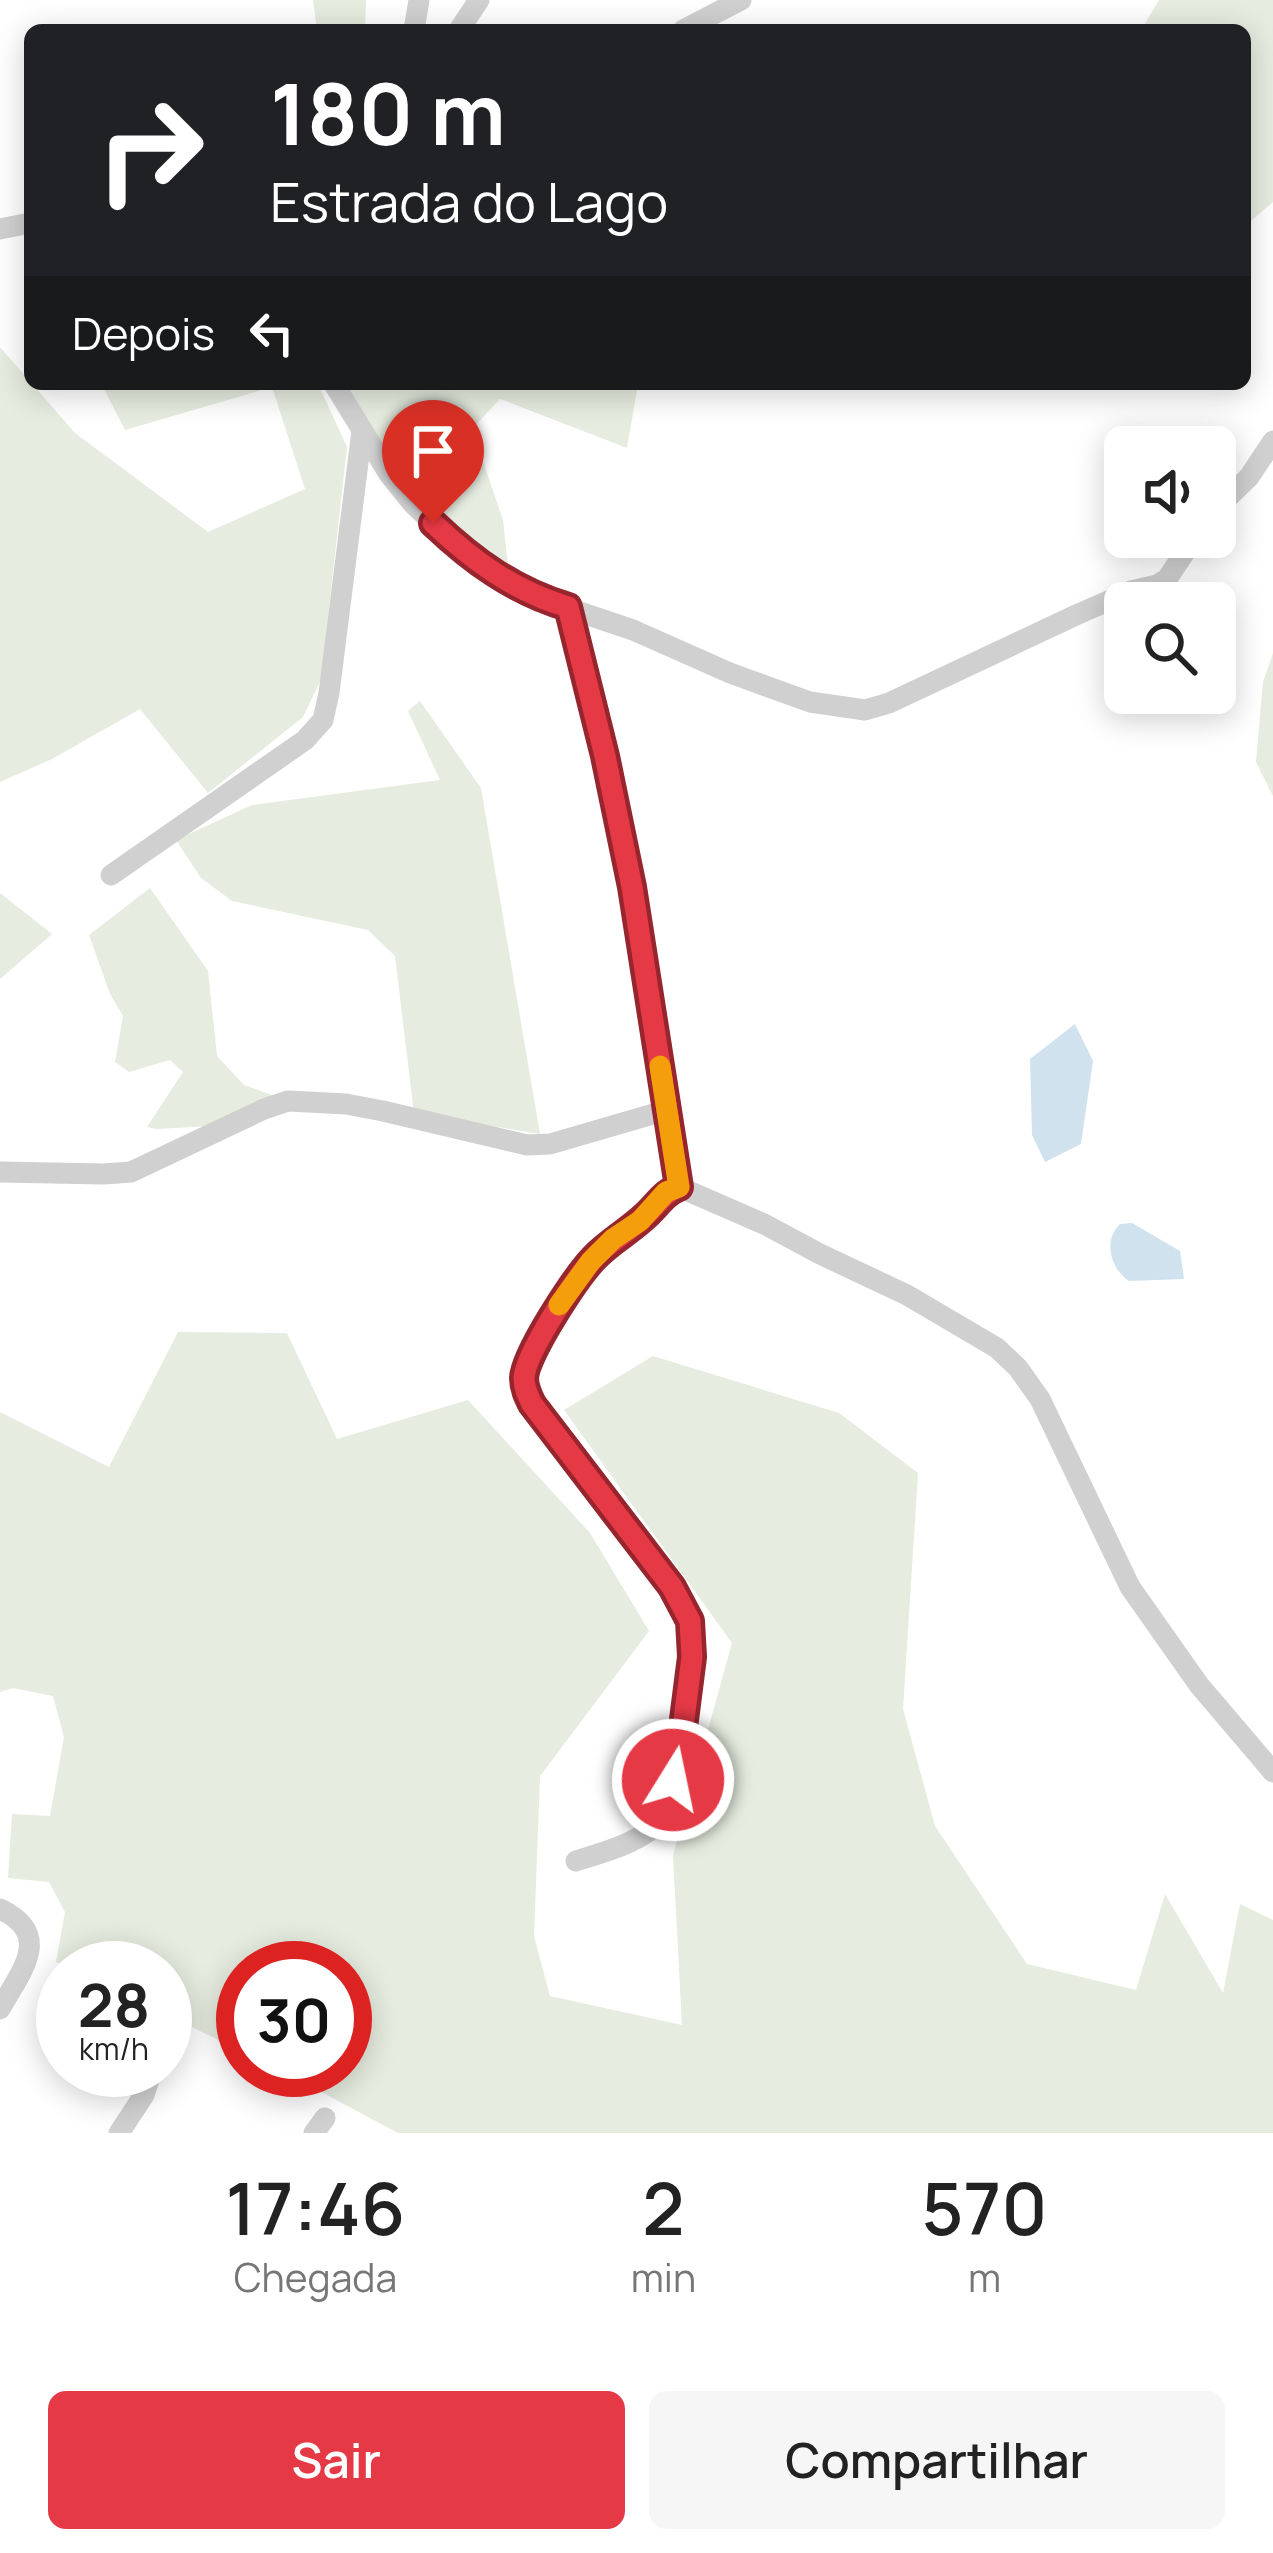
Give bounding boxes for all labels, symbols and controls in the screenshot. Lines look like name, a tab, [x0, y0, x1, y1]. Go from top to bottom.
text: 180 m	[270, 55, 506, 170]
icon: right	[72, 72, 228, 228]
text: Estrada do Lago	[270, 164, 668, 238]
icon: left	[239, 300, 305, 366]
text: Depois	[72, 302, 215, 364]
pin	[382, 400, 484, 523]
icon: arrive	[400, 418, 466, 484]
map controls	[1104, 426, 1236, 714]
button: sound	[1104, 426, 1236, 558]
button: search	[1104, 582, 1236, 714]
position arrow	[610, 1717, 736, 1843]
speed limit sign: 30	[216, 1941, 372, 2097]
text: 28	[78, 1963, 150, 2045]
text: km/h	[79, 2028, 149, 2069]
text: 17:46	[225, 2158, 405, 2257]
text: 2	[642, 2158, 685, 2257]
text: 570	[922, 2158, 1048, 2257]
text: Chegada	[234, 2250, 397, 2304]
text: min	[631, 2250, 696, 2304]
text: m	[968, 2250, 1001, 2304]
button: Sair	[48, 2391, 625, 2529]
button: Compartilhar	[649, 2391, 1225, 2529]

